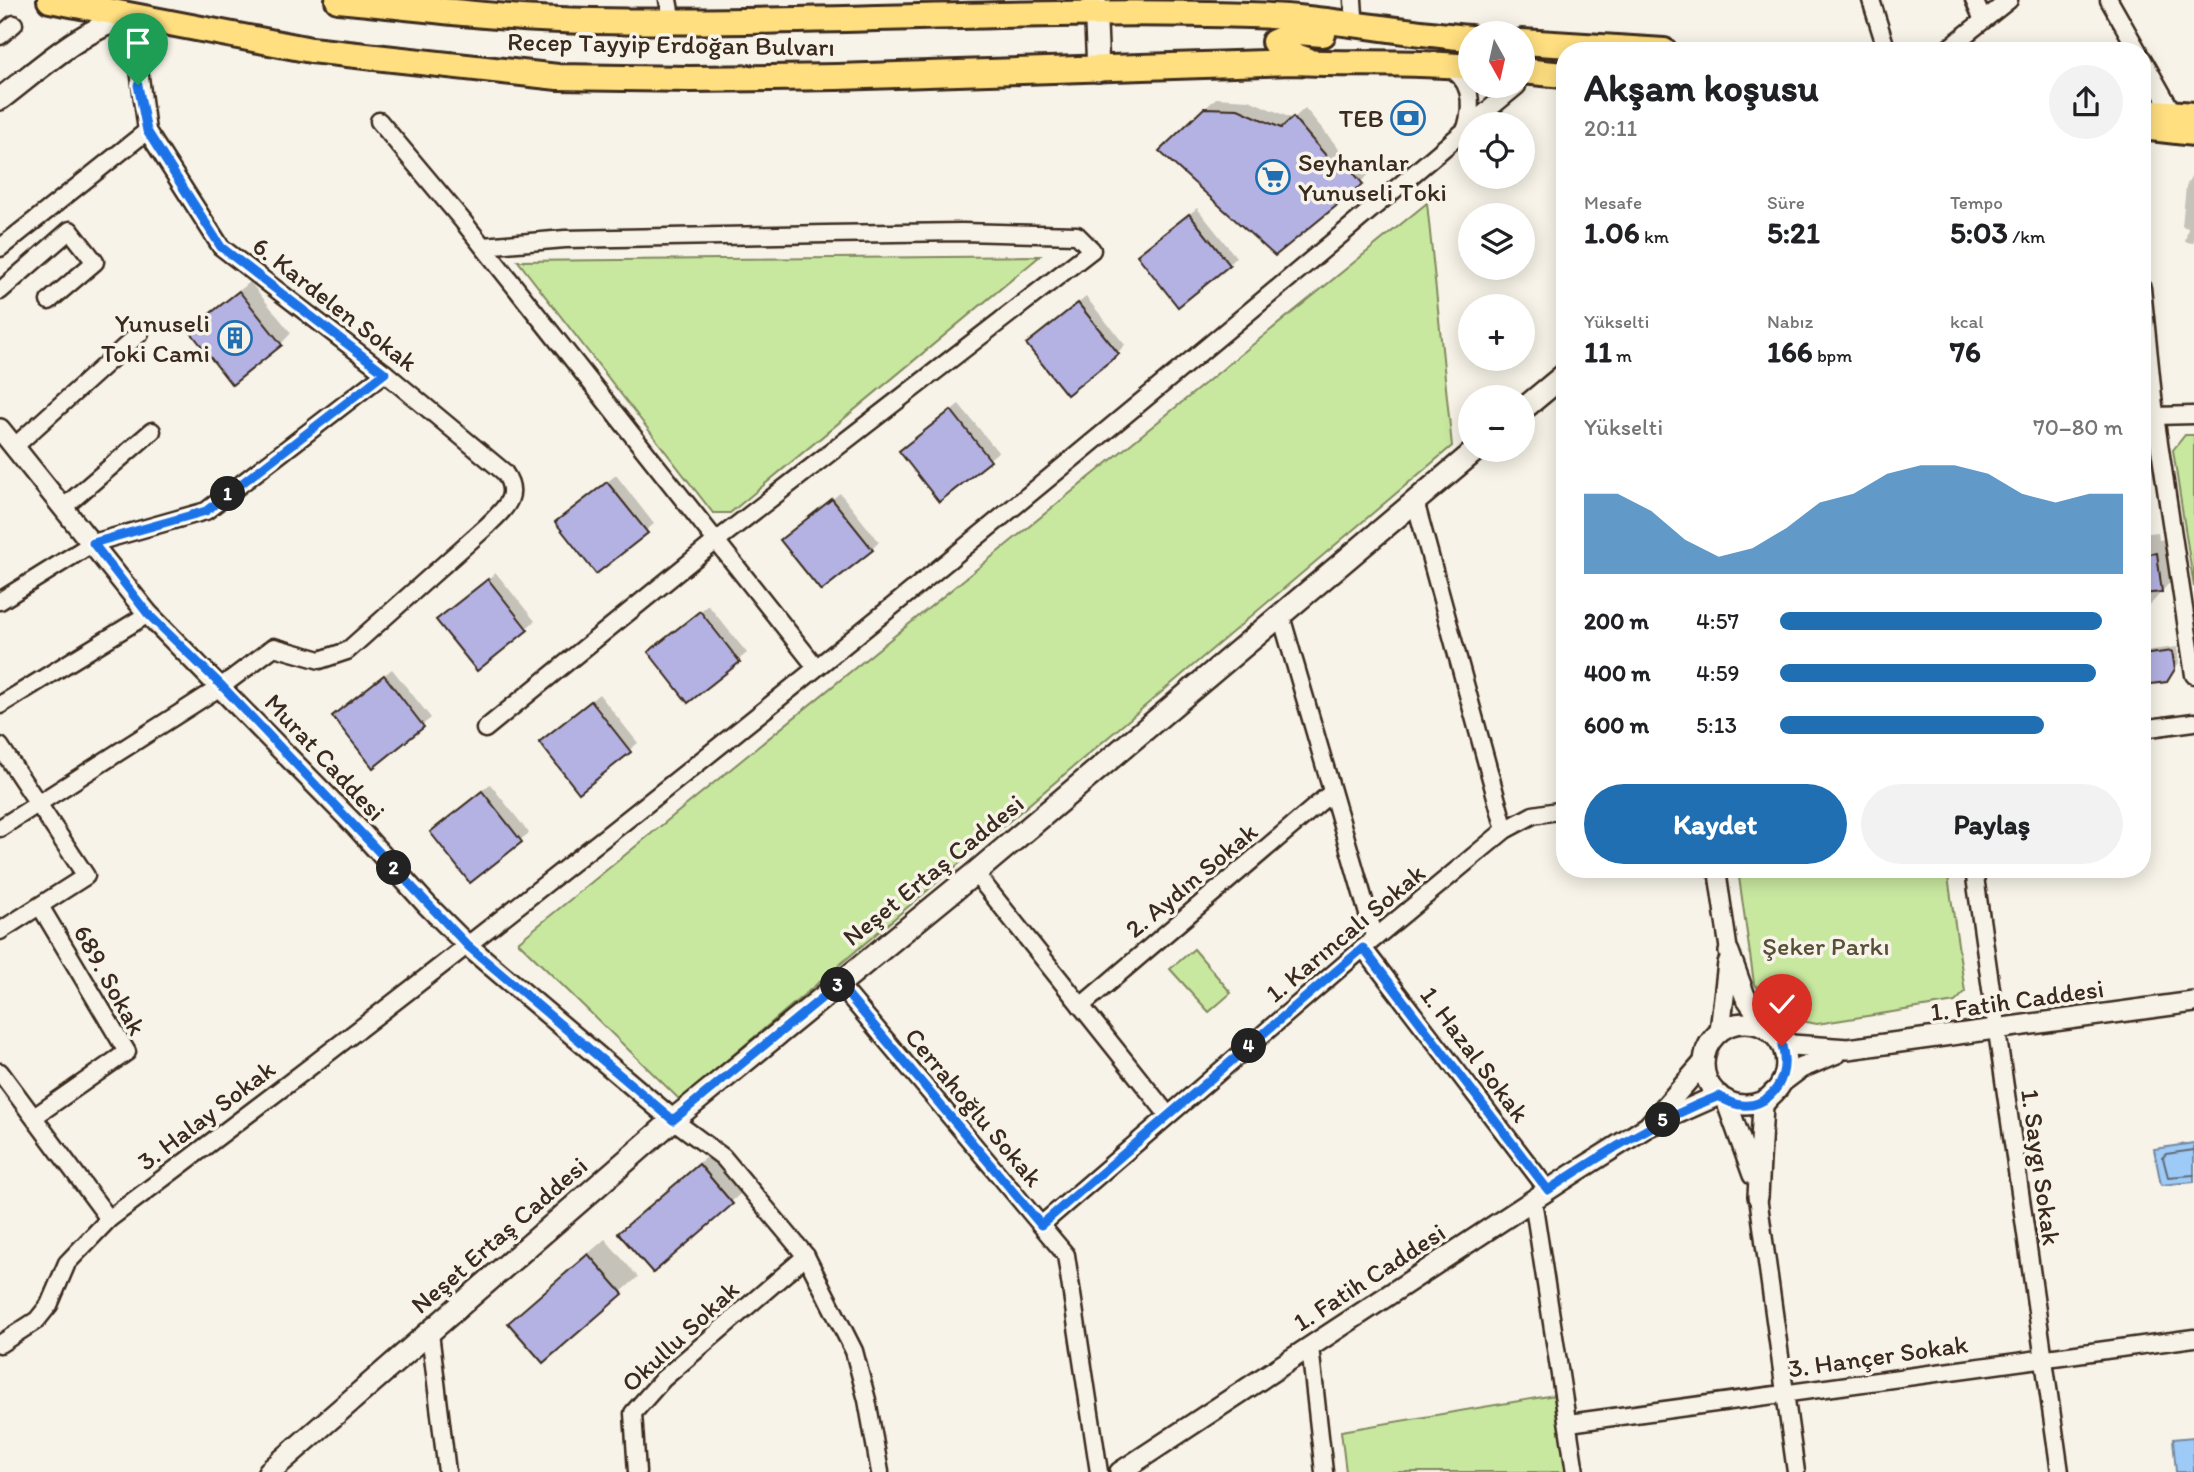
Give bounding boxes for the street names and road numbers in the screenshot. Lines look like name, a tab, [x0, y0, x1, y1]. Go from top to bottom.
street label: Recep Tayyip Erdoğan Bulvarı	[507, 25, 835, 63]
street label: 6. Kardelen Sokak	[246, 230, 424, 379]
street label: Murat Caddesi	[258, 687, 392, 827]
street label: Neşet Ertaş Caddesi	[836, 787, 1030, 953]
street label: 2. Aydın Sokak	[1118, 815, 1264, 945]
street label: 1. Karıncalı Sokak	[1259, 857, 1431, 1009]
street label: 689. Sokak	[67, 919, 153, 1041]
street label: 1. Fatih Caddesi	[1928, 972, 2106, 1028]
street label: 1. Hazal Sokak	[1413, 980, 1537, 1129]
street label: Cerrahoğlu Sokak	[898, 1021, 1050, 1194]
street label: 3. Halay Sokak	[131, 1052, 282, 1177]
street label: 1. Saygı Sokak	[2014, 1087, 2068, 1247]
street label: Neşet Ertaş Caddesi	[404, 1150, 594, 1320]
street label: 1. Fatih Caddesi	[1287, 1216, 1451, 1338]
street label: Okullu Sokak	[614, 1273, 746, 1399]
street label: 3. Hançer Sokak	[1786, 1327, 1970, 1384]

